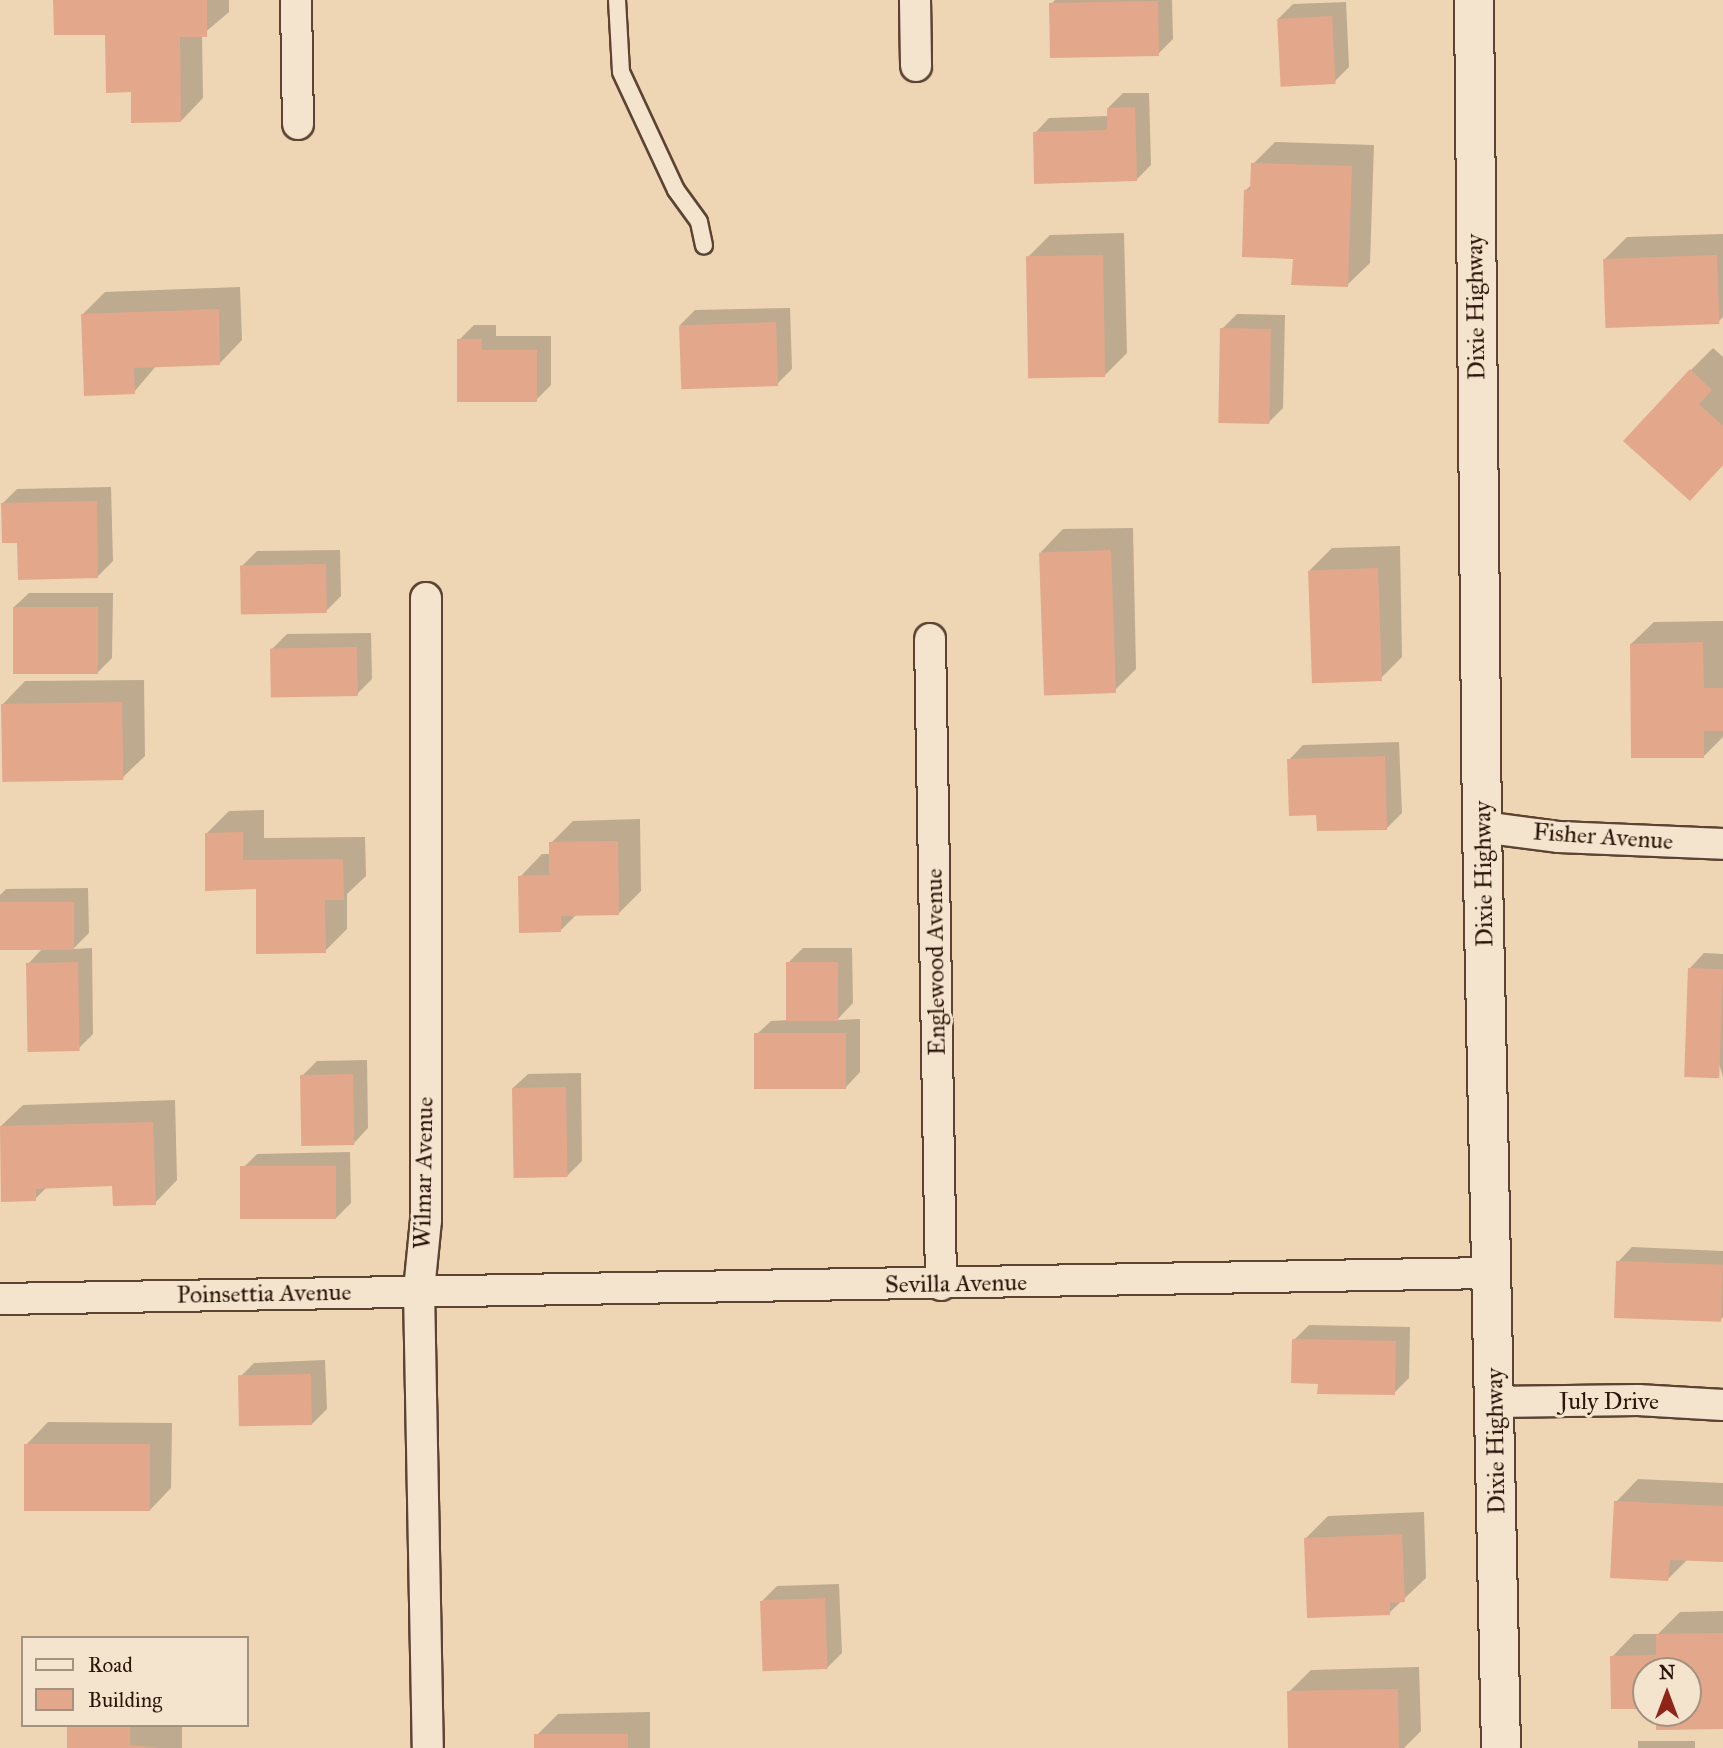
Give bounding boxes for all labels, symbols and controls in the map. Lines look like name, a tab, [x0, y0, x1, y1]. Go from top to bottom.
street label: Dixie Highway	[1460, 234, 1492, 380]
street label: Dixie Highway	[1468, 801, 1500, 947]
street label: Fisher Avenue	[1532, 818, 1674, 856]
street label: Englewood Avenue	[920, 868, 952, 1056]
street label: Wilmar Avenue	[408, 1097, 440, 1249]
street label: Sevilla Avenue	[885, 1268, 1027, 1300]
street label: Poinsettia Avenue	[176, 1278, 352, 1310]
street label: Dixie Highway	[1480, 1368, 1512, 1514]
street label: July Drive	[1559, 1388, 1659, 1416]
legend	[21, 1636, 248, 1727]
text: Road	[88, 1652, 133, 1678]
north arrow	[1632, 1657, 1702, 1727]
text: N	[1659, 1661, 1675, 1684]
text: Building	[88, 1687, 162, 1713]

